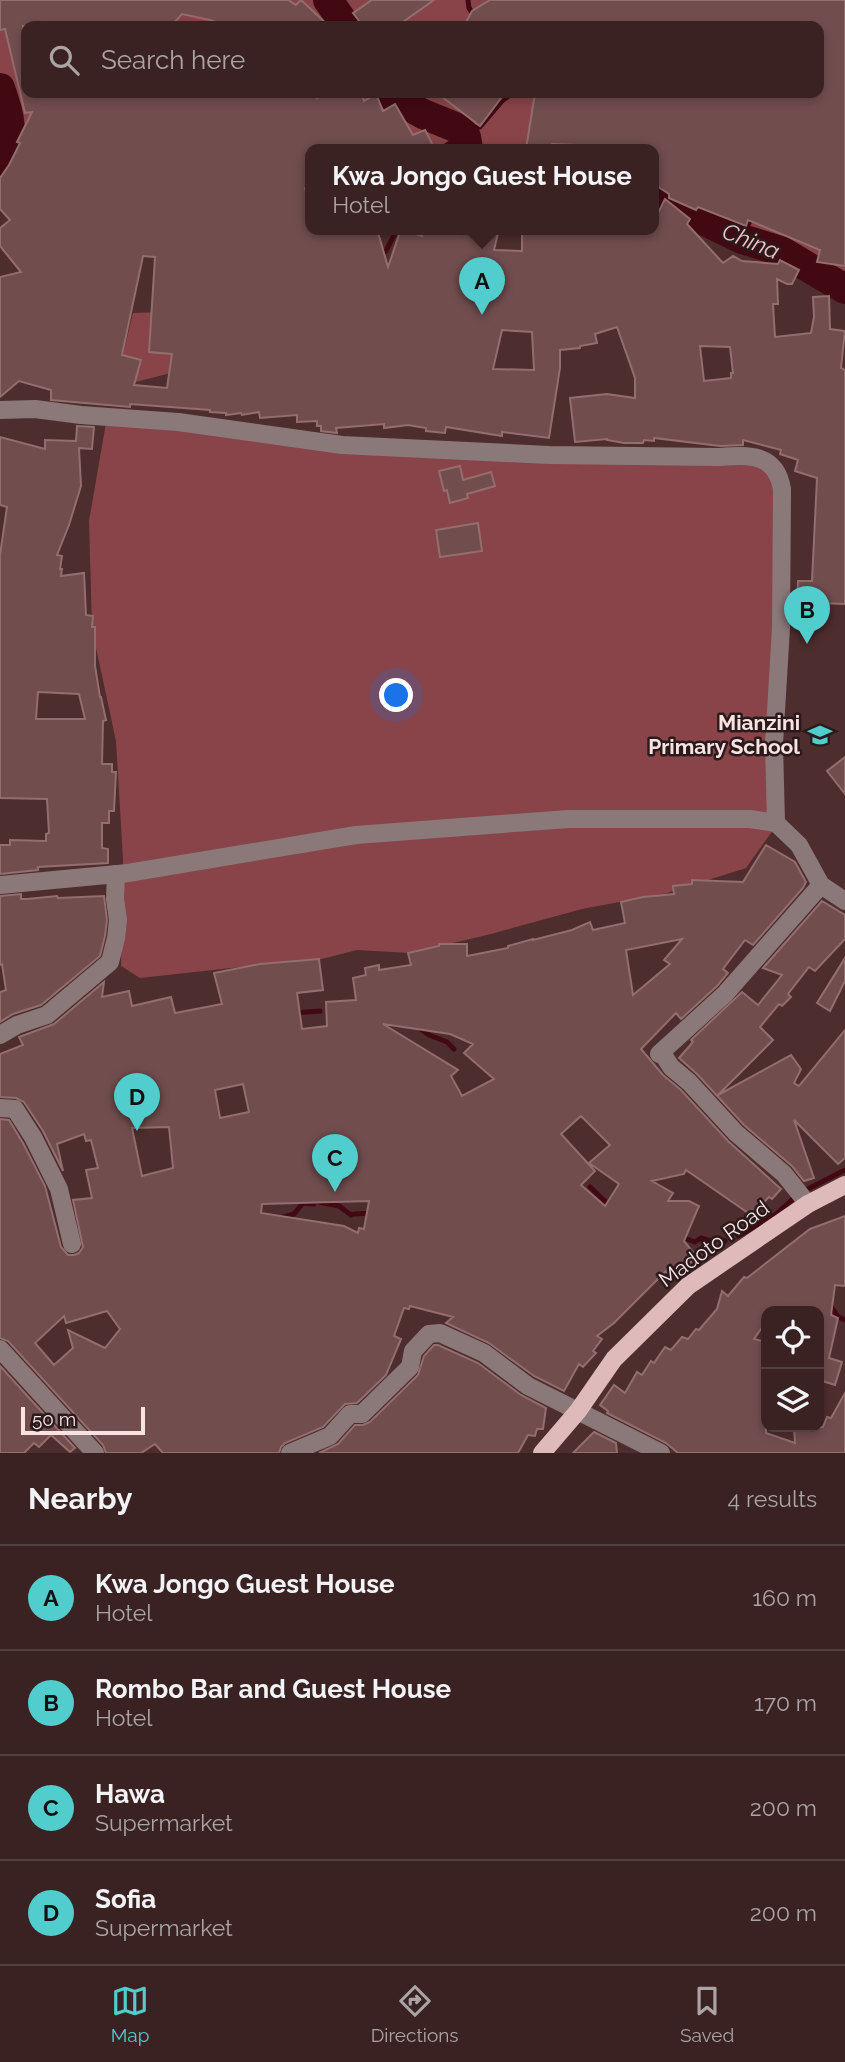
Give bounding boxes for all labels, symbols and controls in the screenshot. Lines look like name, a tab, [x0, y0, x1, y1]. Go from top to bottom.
search box	[21, 21, 824, 98]
icon: search	[45, 41, 83, 79]
text: Search here	[101, 45, 245, 75]
popup	[305, 144, 659, 235]
text: Kwa Jongo Guest House	[332, 161, 632, 191]
text: Hotel	[332, 191, 390, 218]
water label: China	[719, 217, 784, 264]
pin: A	[459, 257, 505, 315]
pin: B	[784, 586, 830, 644]
your location	[379, 678, 413, 712]
place label: Mianzini Primary School	[648, 710, 800, 759]
school or university icon: Mianzini Primary School	[806, 721, 834, 749]
pin: D	[114, 1073, 160, 1131]
pin: C	[312, 1134, 358, 1192]
street label: Madoto Road	[654, 1195, 774, 1292]
map controls	[761, 1306, 824, 1432]
button: locate	[761, 1306, 824, 1369]
button: layers	[761, 1369, 824, 1432]
scale bar	[21, 1404, 145, 1436]
text: 50 m	[32, 1408, 76, 1430]
text: Nearby	[28, 1481, 132, 1516]
text: 4 results	[728, 1485, 817, 1512]
text: Kwa Jongo Guest House	[95, 1569, 395, 1599]
text: A	[43, 1584, 59, 1611]
text: 160 m	[752, 1584, 817, 1611]
text: Hotel	[95, 1599, 153, 1626]
text: Rombo Bar and Guest House	[95, 1674, 451, 1704]
text: B	[43, 1689, 59, 1716]
text: 170 m	[754, 1689, 817, 1716]
text: Hotel	[95, 1704, 153, 1731]
text: Hawa	[95, 1779, 165, 1809]
text: C	[43, 1794, 59, 1821]
text: 200 m	[750, 1794, 817, 1821]
text: Supermarket	[95, 1809, 233, 1836]
text: Sofia	[95, 1884, 156, 1914]
text: D	[43, 1899, 59, 1926]
text: 200 m	[750, 1899, 817, 1926]
text: Supermarket	[95, 1914, 233, 1941]
tab: Map	[111, 1982, 149, 2046]
tab: Directions	[371, 1982, 459, 2046]
tab: Saved	[680, 1982, 734, 2046]

